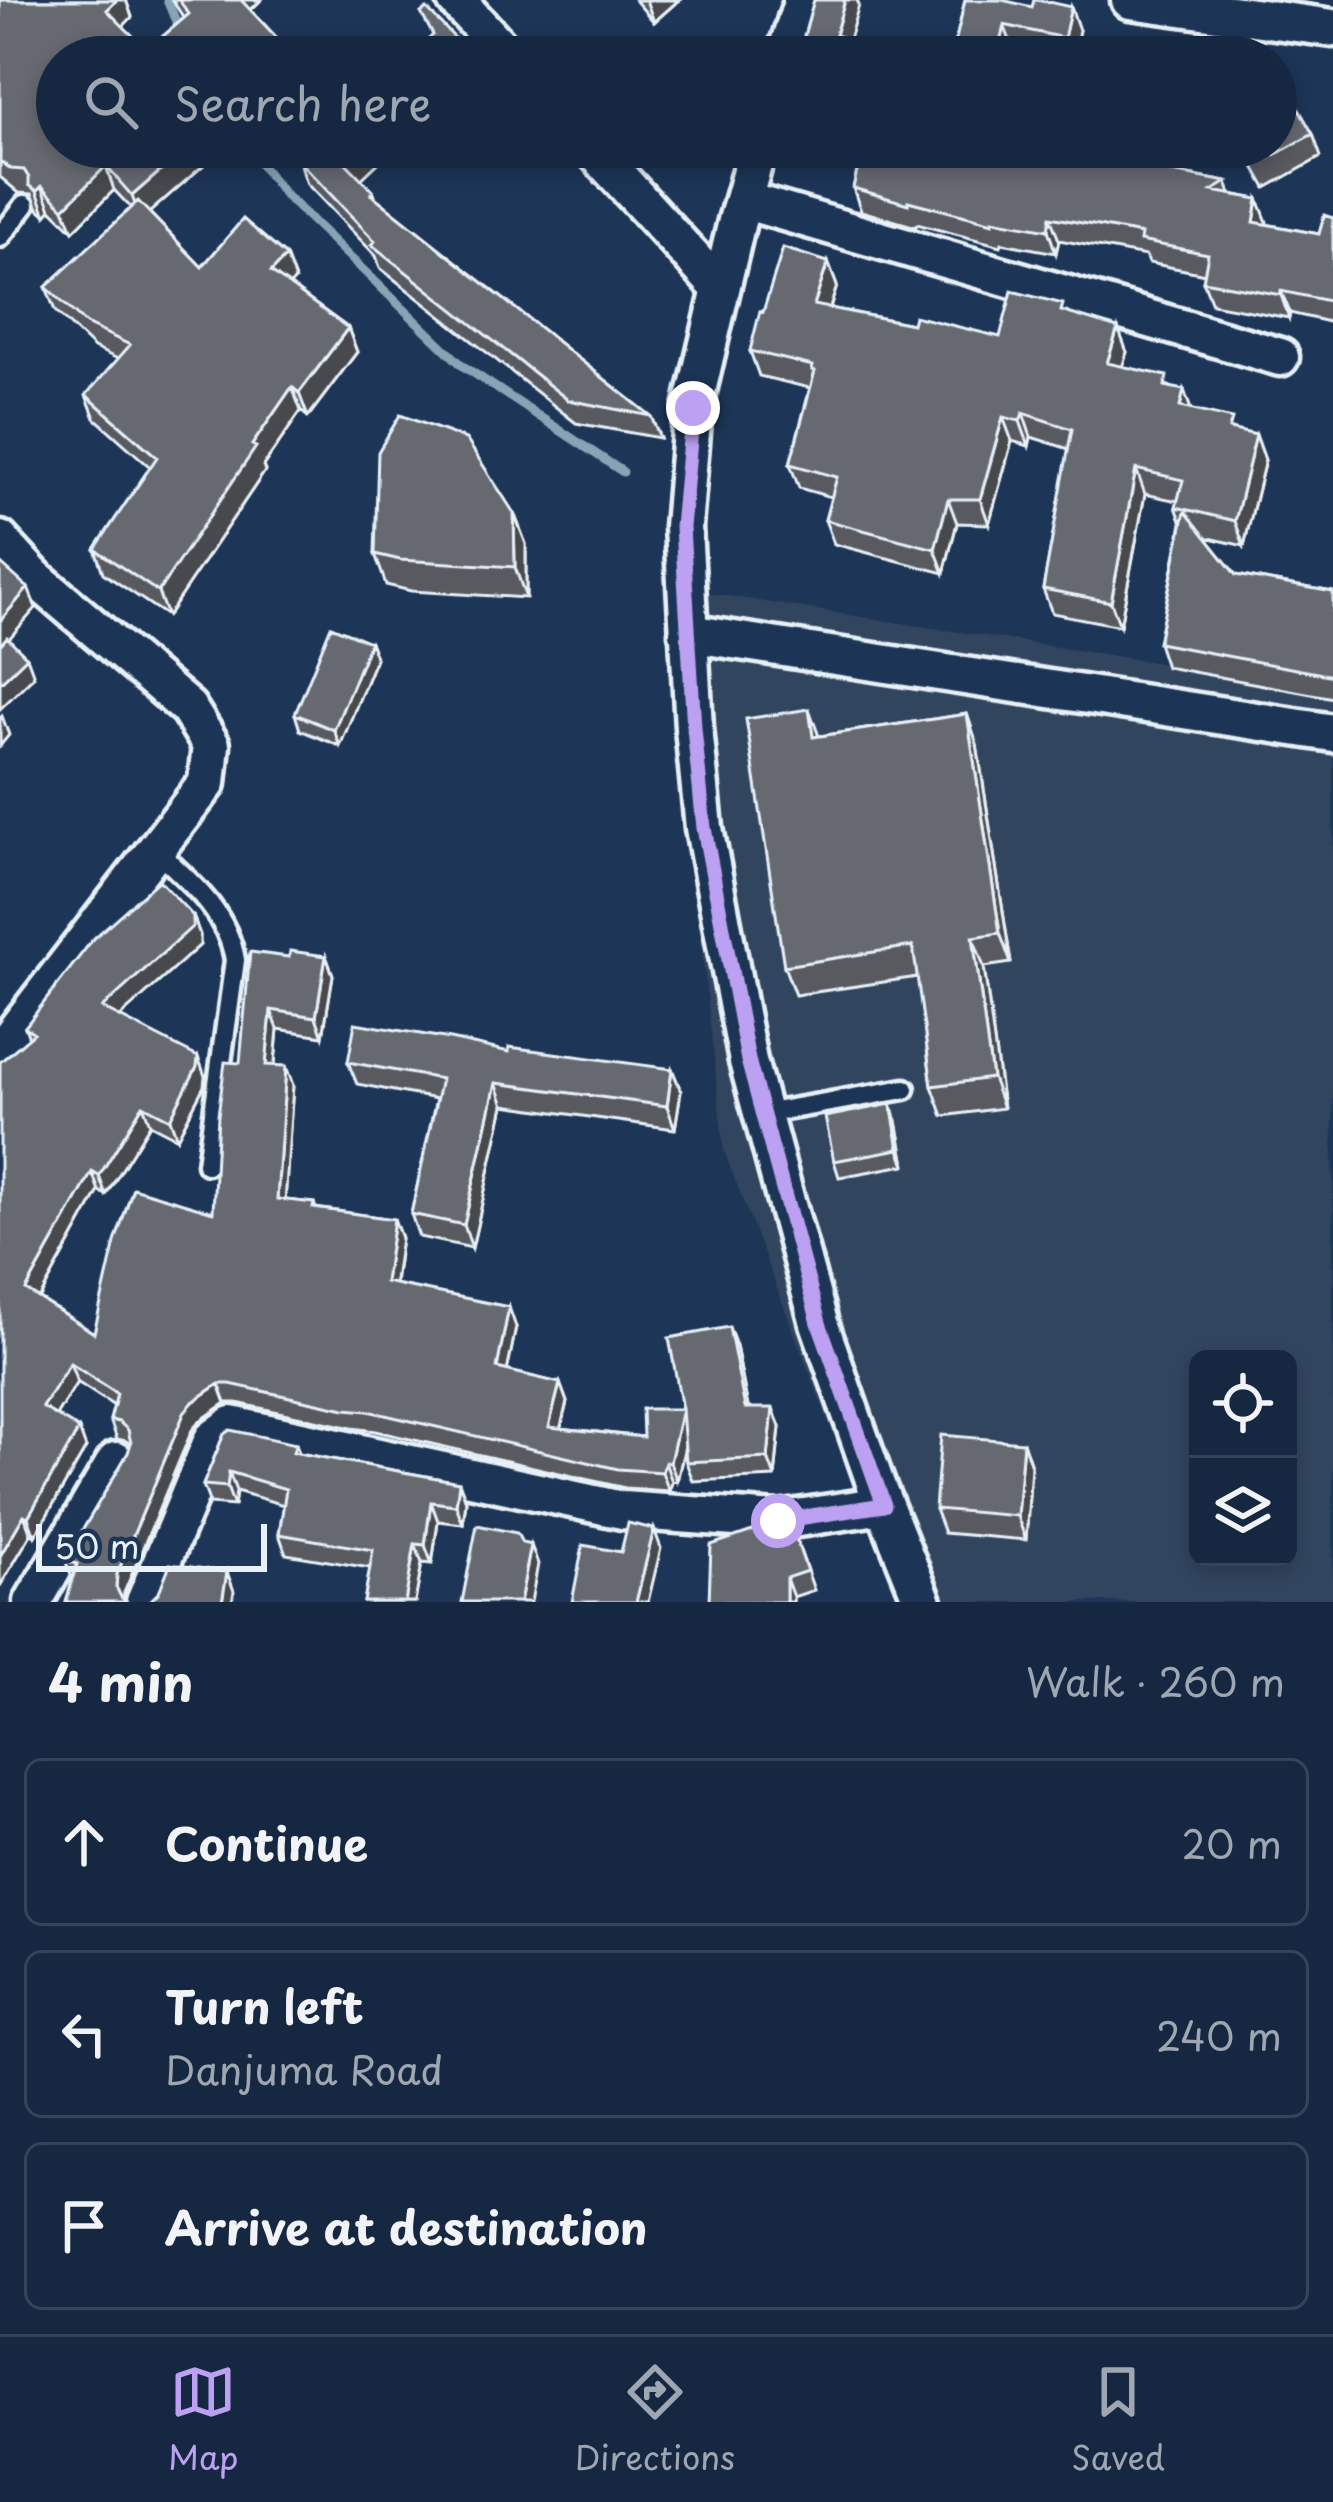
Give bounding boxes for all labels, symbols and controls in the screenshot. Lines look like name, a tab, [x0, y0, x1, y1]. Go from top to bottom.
search box	[36, 36, 1297, 168]
text: Search here	[174, 68, 431, 136]
icon: search	[78, 69, 144, 135]
route end	[666, 381, 720, 435]
map controls	[1189, 1350, 1297, 1566]
button: locate	[1189, 1350, 1297, 1458]
button: layers	[1189, 1458, 1297, 1566]
route start	[751, 1494, 805, 1548]
scale bar	[36, 1518, 267, 1571]
text: 50 m	[54, 1520, 140, 1570]
text: 4 min	[48, 1642, 193, 1719]
text: Walk · 260 m	[1026, 1651, 1285, 1710]
text: Continue	[165, 1808, 368, 1876]
icon: ahead	[51, 1809, 117, 1875]
text: 20 m	[1181, 1813, 1282, 1872]
text: Turn left	[165, 1971, 364, 2039]
icon: left	[51, 2001, 117, 2067]
text: 240 m	[1156, 2005, 1282, 2064]
text: Danjuma Road	[165, 2039, 443, 2098]
text: Arrive at destination	[165, 2192, 648, 2260]
icon: arrive	[51, 2193, 117, 2259]
tab: Map	[168, 2359, 239, 2481]
tab: Directions	[575, 2359, 735, 2481]
tab: Saved	[1071, 2359, 1165, 2481]

